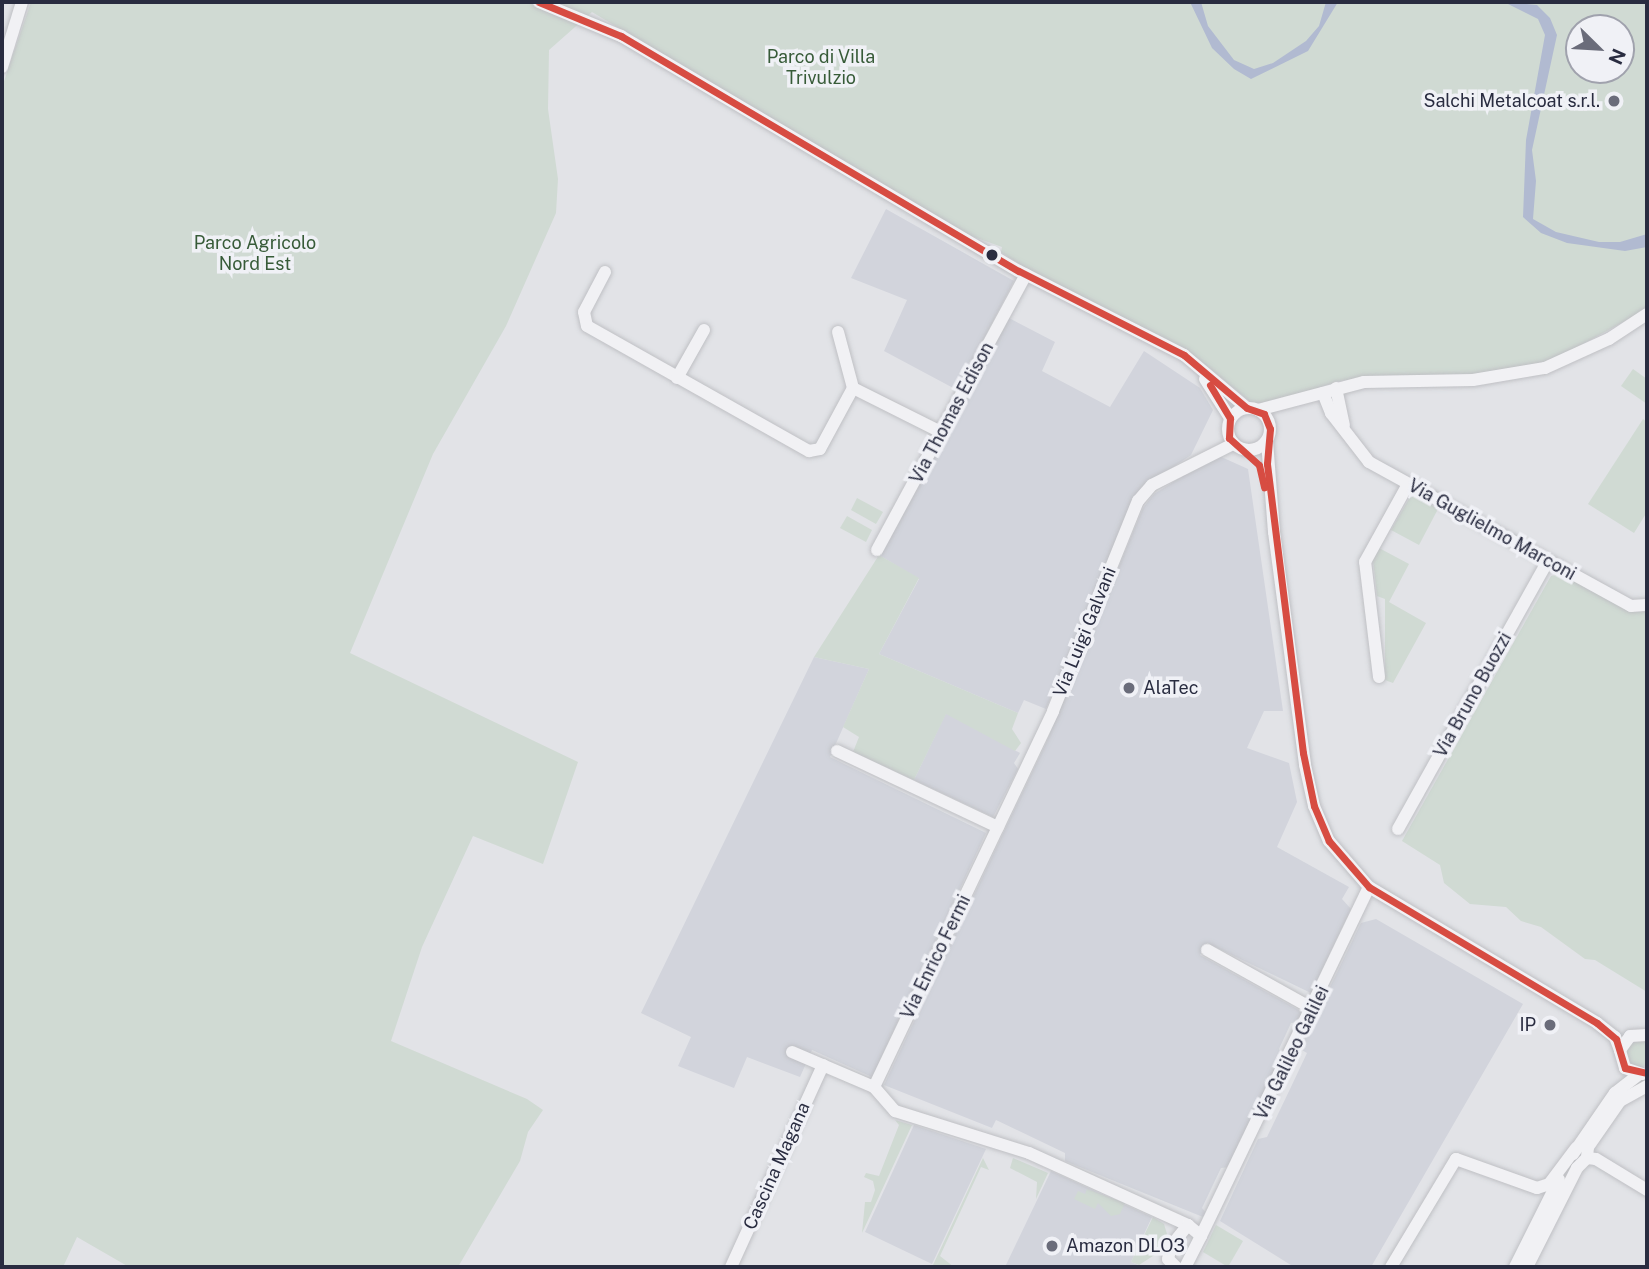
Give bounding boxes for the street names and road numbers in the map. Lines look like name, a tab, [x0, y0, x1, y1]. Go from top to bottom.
street label: Via Thomas Edison	[906, 339, 998, 487]
street label: Via Guglielmo Marconi	[1404, 475, 1580, 585]
street label: Via Luigi Galvani	[1049, 564, 1121, 700]
street label: Via Bruno Buozzi	[1430, 629, 1516, 761]
street label: Via Enrico Fermi	[897, 891, 975, 1023]
street label: Via Galileo Galilei	[1250, 982, 1334, 1124]
street label: Cascina Magana	[739, 1099, 815, 1233]

